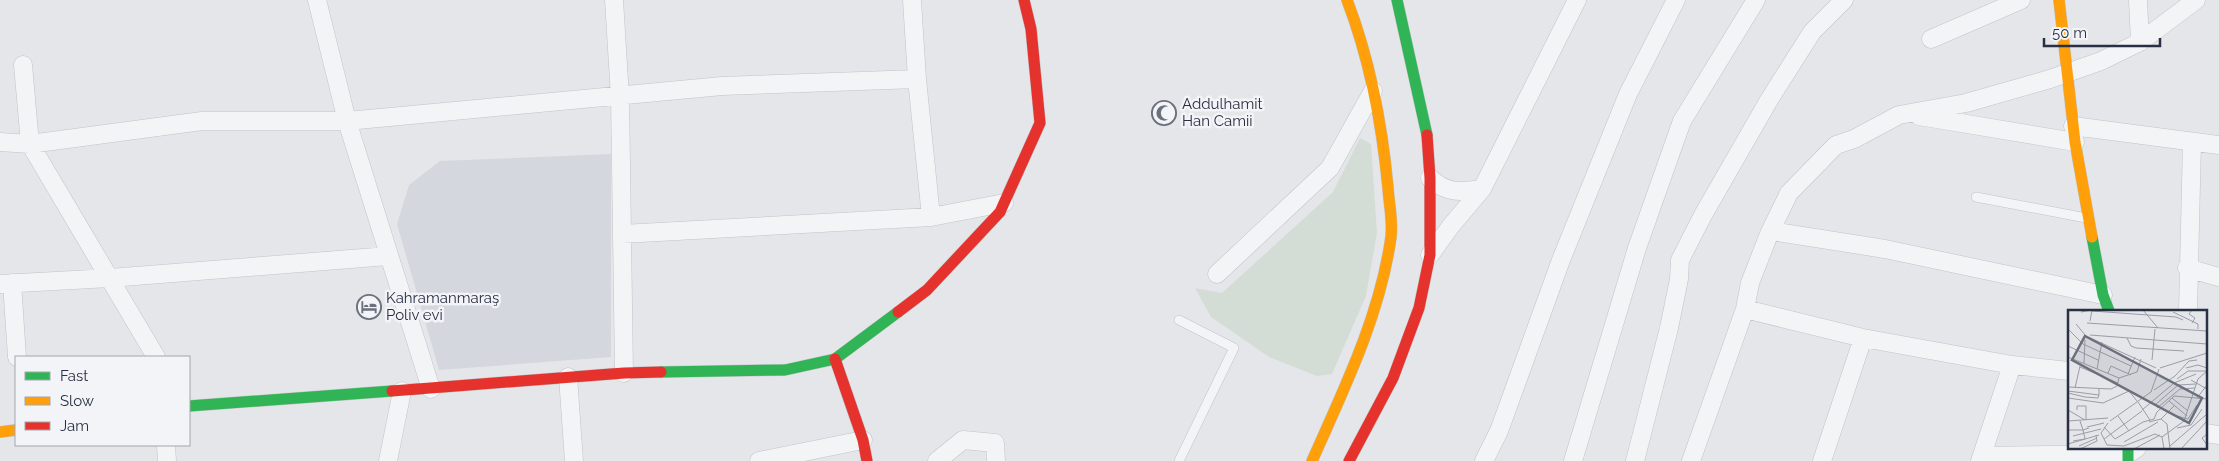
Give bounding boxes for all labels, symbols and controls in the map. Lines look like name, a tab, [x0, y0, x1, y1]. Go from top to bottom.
scale bar	[2044, 15, 2160, 47]
text: 50 m	[2052, 24, 2087, 42]
place label: Addulhamit Han Camii	[1182, 95, 1263, 130]
mosque icon: Addulhamit Han Camii	[1151, 100, 1177, 126]
place label: Kahramanmaraş Poliv evi	[386, 289, 499, 324]
hotel icon: Kahramanmaraş Poliv evi	[356, 294, 382, 320]
inset map	[2068, 310, 2206, 448]
legend	[15, 356, 190, 446]
text: Fast	[60, 367, 88, 385]
text: Slow	[60, 392, 94, 410]
text: Jam	[60, 417, 89, 435]

